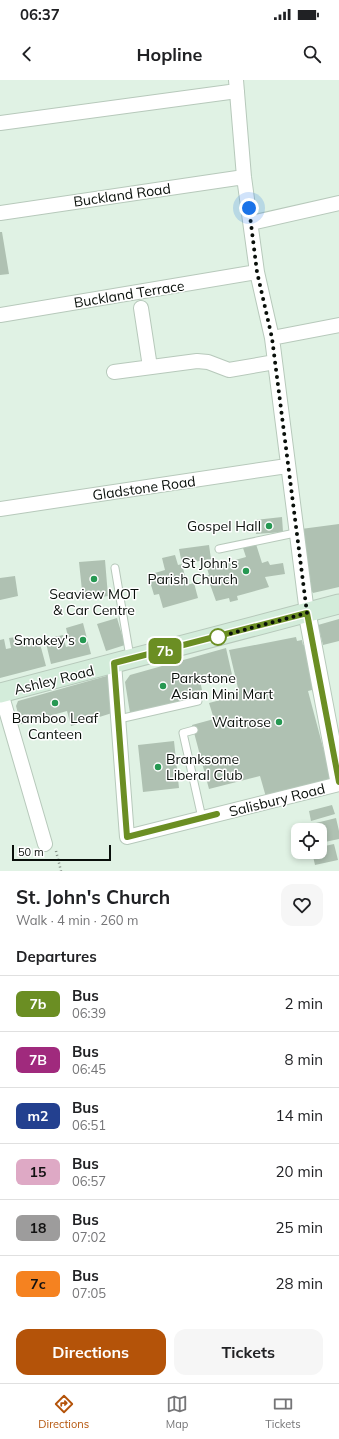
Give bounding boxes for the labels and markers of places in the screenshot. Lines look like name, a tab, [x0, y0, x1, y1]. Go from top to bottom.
place label: Gospel Hall	[187, 517, 261, 535]
marker: Gospel Hall	[264, 521, 274, 531]
place label: St John's Parish Church	[148, 554, 238, 588]
marker: St John's Parish Church	[241, 566, 251, 576]
marker: Seaview MOT & Car Centre	[89, 574, 99, 584]
place label: Seaview MOT & Car Centre	[49, 585, 139, 619]
unlabelled marker	[209, 628, 227, 646]
place label: Smokey's	[14, 631, 75, 649]
marker: Smokey's	[78, 635, 88, 645]
place label: Parkstone Asian Mini Mart	[171, 669, 273, 703]
marker: Parkstone Asian Mini Mart	[158, 681, 168, 691]
marker: Bamboo Leaf Canteen	[50, 698, 60, 708]
place label: Bamboo Leaf Canteen	[12, 709, 99, 743]
place label: Waitrose	[212, 713, 271, 731]
marker: Waitrose	[274, 717, 284, 727]
place label: Branksome Liberal Club	[166, 750, 243, 784]
marker: Branksome Liberal Club	[153, 762, 163, 772]

